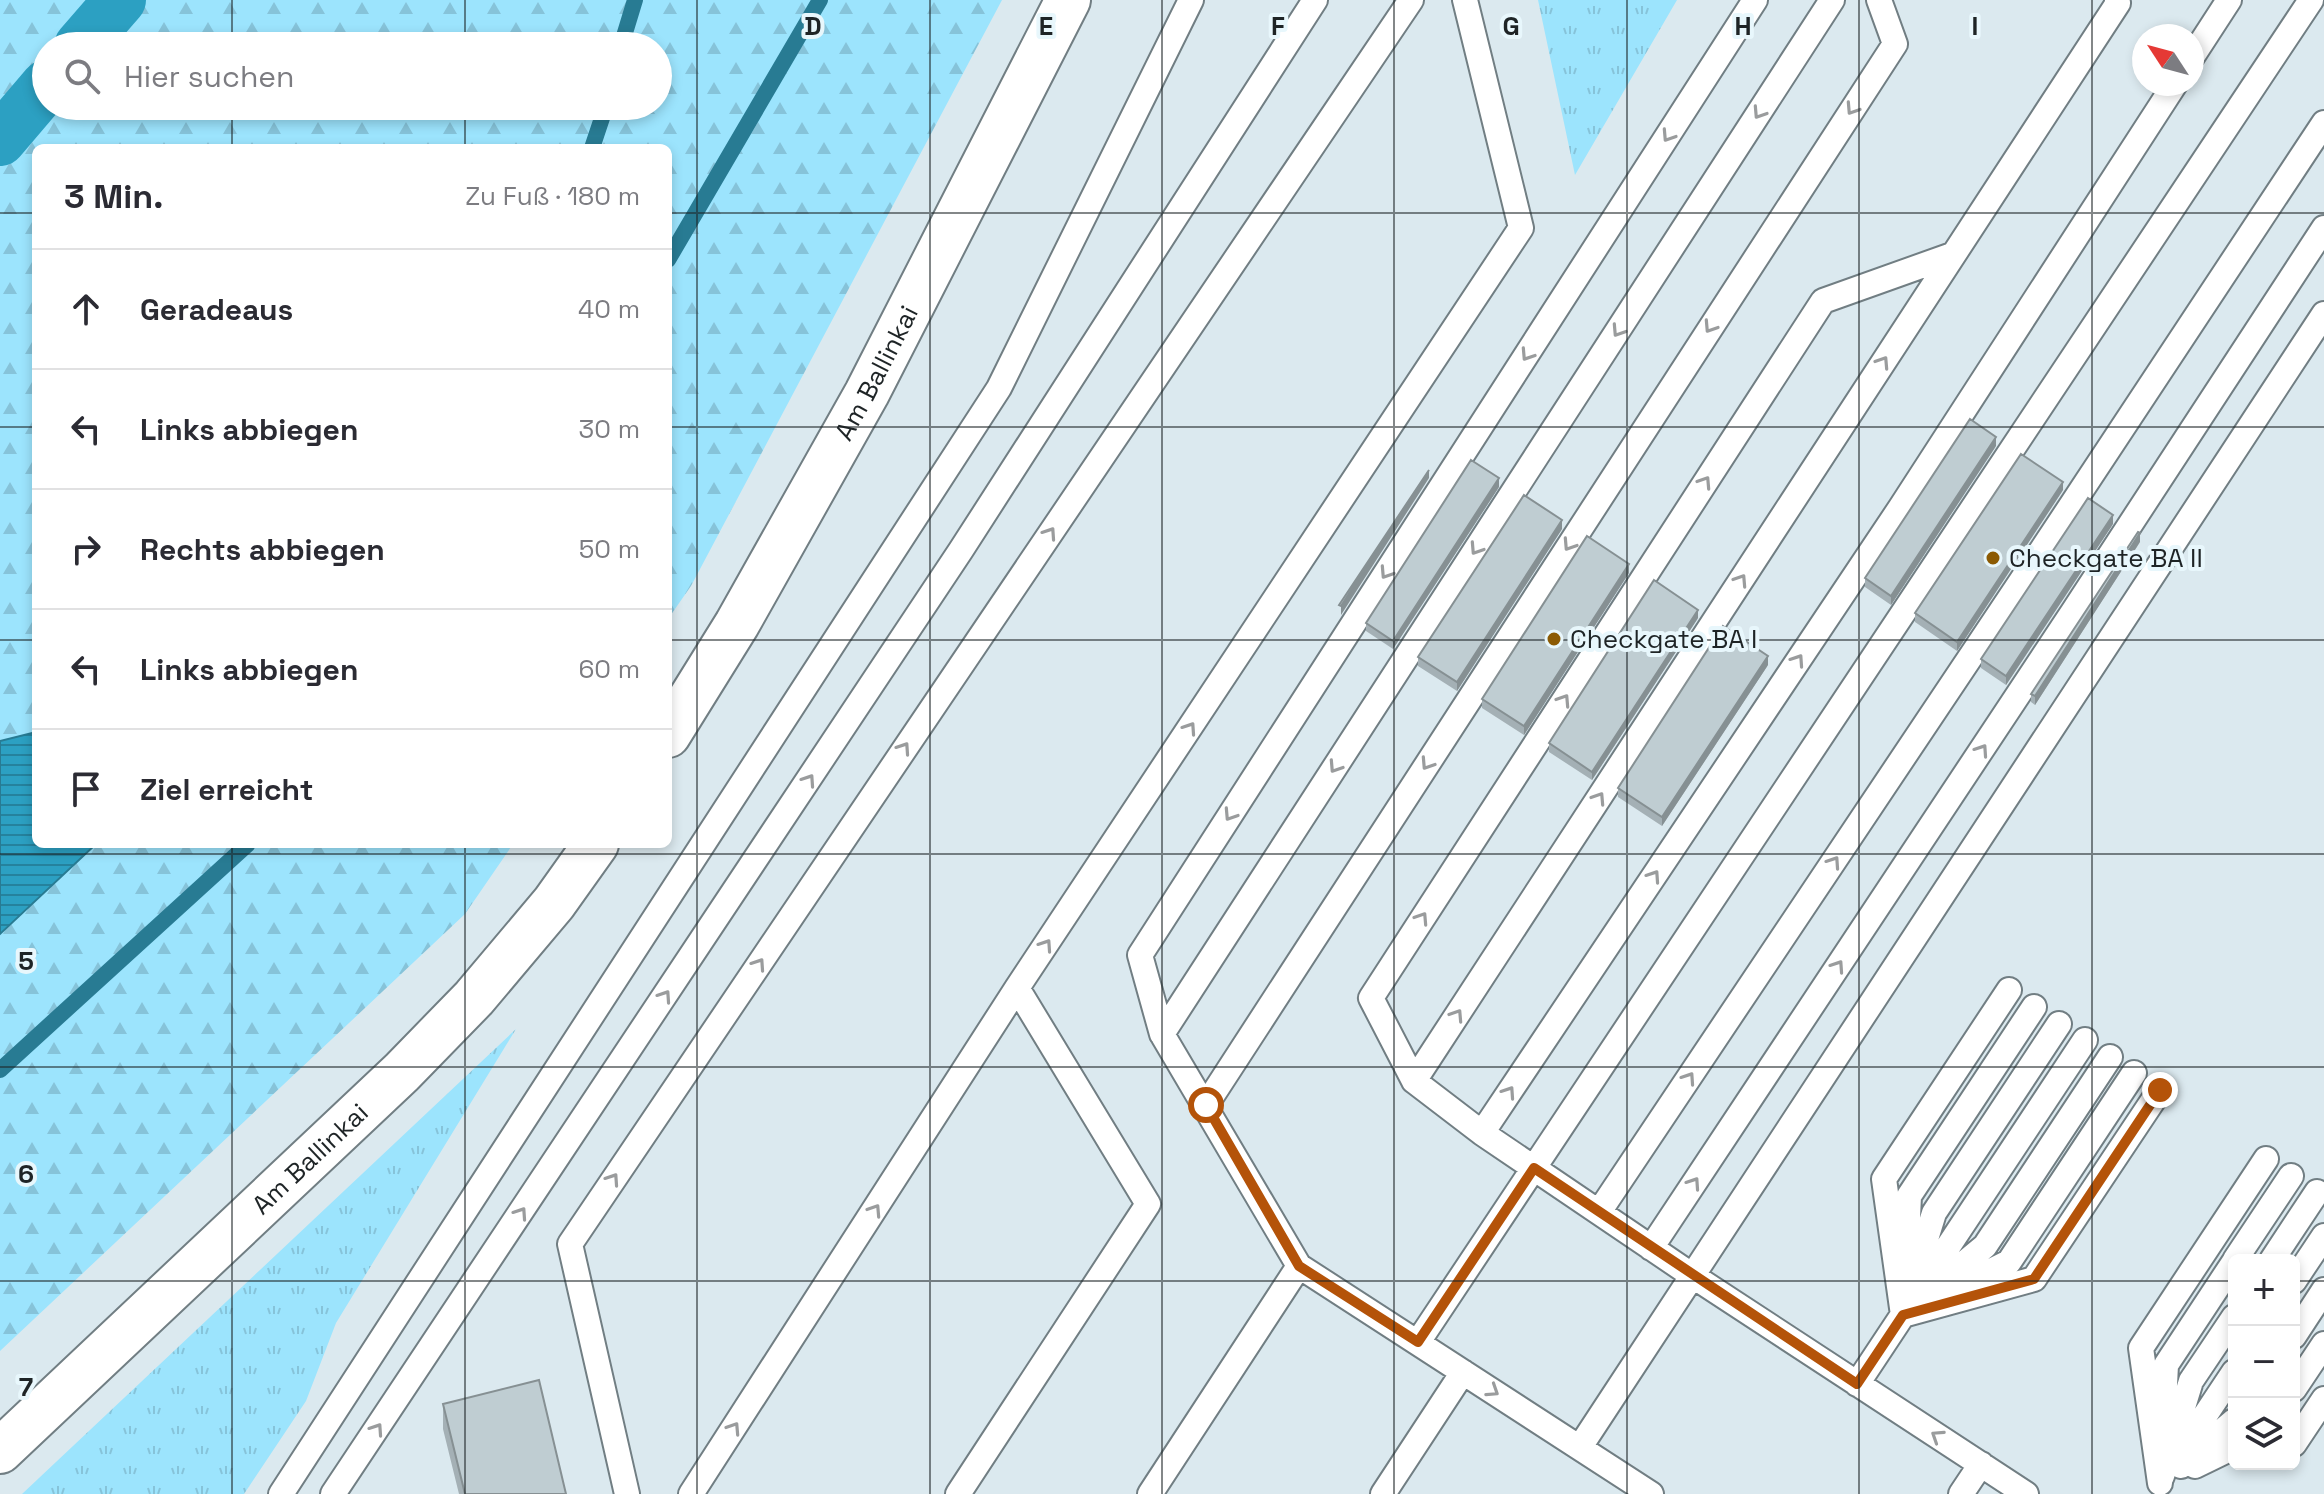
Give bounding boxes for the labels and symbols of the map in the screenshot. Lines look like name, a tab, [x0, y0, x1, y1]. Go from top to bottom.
text: D	[804, 9, 822, 43]
text: E	[1039, 9, 1053, 43]
text: F	[1271, 9, 1285, 43]
text: G	[1502, 9, 1520, 43]
text: H	[1734, 9, 1752, 43]
text: I	[1972, 9, 1978, 43]
north arrow	[2132, 24, 2204, 96]
one-way arrow	[1847, 101, 1862, 115]
one-way arrow	[1754, 104, 1769, 118]
one-way arrow	[1662, 127, 1677, 142]
street label: Am Ballinkai	[827, 300, 926, 446]
one-way arrow	[1705, 319, 1720, 333]
one-way arrow	[1612, 322, 1627, 337]
one-way arrow	[1521, 346, 1536, 361]
one-way arrow	[1873, 356, 1888, 371]
one-way arrow	[1696, 476, 1711, 491]
one-way arrow	[1040, 527, 1055, 541]
one-way arrow	[1564, 537, 1579, 551]
one-way arrow	[1471, 540, 1486, 555]
place label: Checkgate BA II	[2009, 541, 2203, 575]
marker: Checkgate BA II	[1984, 549, 2002, 567]
one-way arrow	[1381, 565, 1396, 579]
one-way arrow	[1731, 574, 1746, 588]
place label: Checkgate BA I	[1570, 622, 1757, 656]
marker: Checkgate BA I	[1545, 630, 1563, 648]
one-way arrow	[1788, 654, 1803, 669]
one-way arrow	[1554, 694, 1569, 709]
one-way arrow	[1180, 722, 1195, 737]
one-way arrow	[894, 742, 909, 757]
one-way arrow	[1972, 744, 1987, 758]
one-way arrow	[1422, 755, 1437, 769]
one-way arrow	[1330, 759, 1345, 773]
one-way arrow	[799, 774, 814, 788]
one-way arrow	[1589, 792, 1604, 806]
one-way arrow	[1225, 807, 1240, 821]
one-way arrow	[1824, 856, 1839, 870]
one-way arrow	[1644, 870, 1659, 885]
one-way arrow	[1413, 912, 1428, 927]
one-way arrow	[1037, 939, 1052, 953]
text: 5	[18, 944, 34, 978]
one-way arrow	[749, 958, 764, 972]
one-way arrow	[1828, 960, 1843, 975]
one-way arrow	[655, 990, 670, 1005]
one-way arrow	[1447, 1010, 1462, 1024]
one-way arrow	[1679, 1072, 1694, 1086]
route end	[2142, 1072, 2178, 1108]
route start	[1188, 1087, 1224, 1123]
one-way arrow	[1499, 1087, 1514, 1101]
street label: Am Ballinkai	[245, 1096, 375, 1222]
text: 6	[18, 1157, 34, 1191]
one-way arrow	[603, 1173, 618, 1188]
one-way arrow	[1684, 1177, 1699, 1191]
one-way arrow	[865, 1204, 880, 1219]
one-way arrow	[511, 1207, 526, 1221]
text: 7	[19, 1370, 33, 1404]
one-way arrow	[1484, 1382, 1498, 1397]
one-way arrow	[367, 1423, 382, 1438]
one-way arrow	[724, 1423, 739, 1437]
one-way arrow	[1931, 1431, 1946, 1446]

